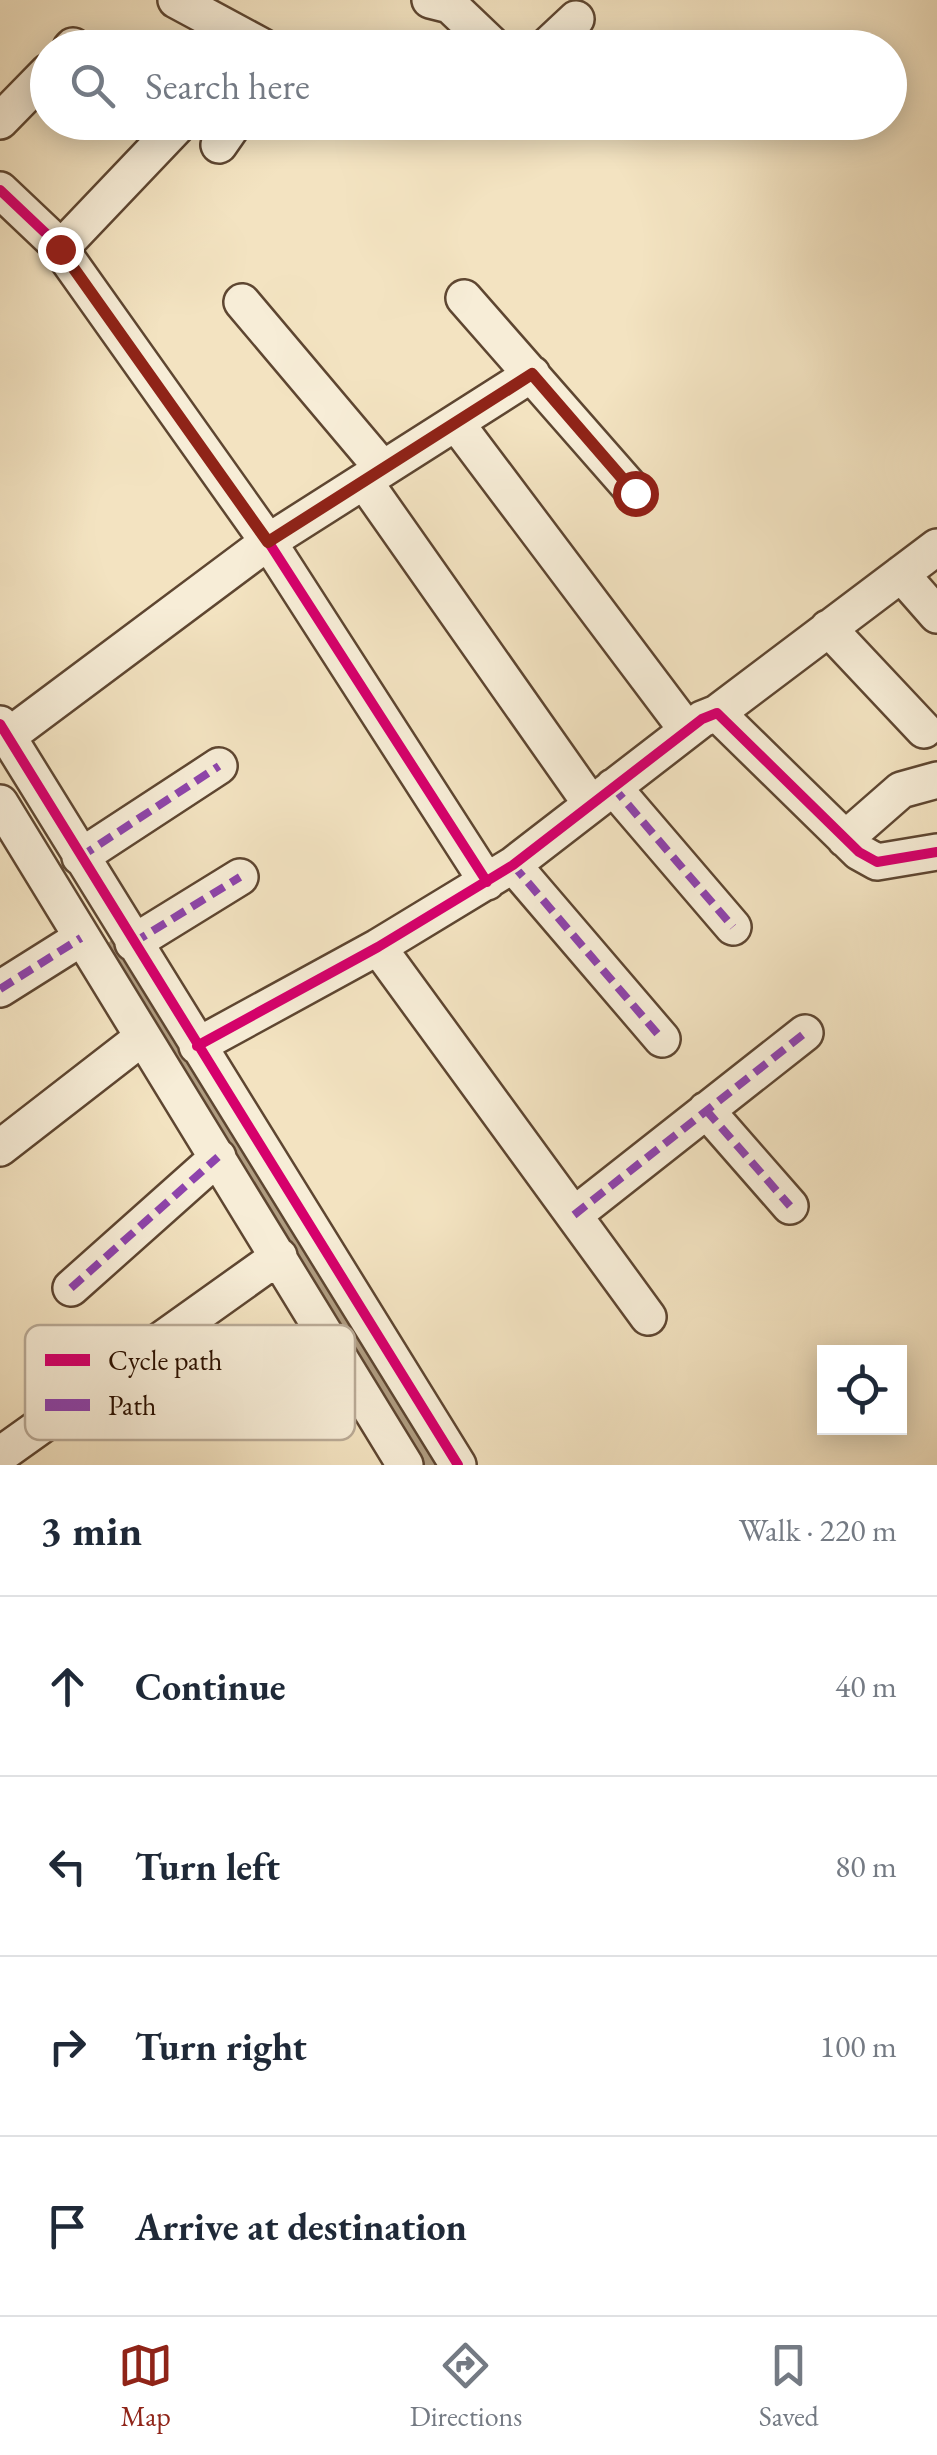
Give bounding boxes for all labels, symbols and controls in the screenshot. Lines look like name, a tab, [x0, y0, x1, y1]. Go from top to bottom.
search box	[30, 30, 907, 140]
icon: search	[65, 58, 120, 113]
text: Search here	[145, 61, 310, 110]
route end	[38, 227, 84, 273]
route start	[613, 471, 659, 517]
legend	[25, 1325, 355, 1440]
text: Cycle path	[108, 1342, 222, 1378]
map controls	[817, 1345, 907, 1435]
button: locate	[817, 1345, 907, 1435]
text: Path	[108, 1387, 156, 1423]
text: 3 min	[40, 1503, 142, 1558]
text: Walk · 220 m	[739, 1509, 897, 1551]
icon: ahead	[40, 1659, 95, 1714]
text: Continue	[135, 1662, 286, 1711]
text: 40 m	[835, 1665, 897, 1707]
icon: left	[40, 1839, 95, 1894]
text: Turn left	[135, 1842, 280, 1891]
text: 80 m	[835, 1845, 897, 1887]
icon: right	[40, 2019, 95, 2074]
text: Turn right	[135, 2022, 307, 2071]
text: 100 m	[820, 2025, 897, 2067]
icon: arrive	[40, 2199, 95, 2254]
text: Arrive at destination	[135, 2202, 467, 2251]
tab: Map	[118, 2338, 173, 2434]
tab: Directions	[410, 2338, 522, 2434]
tab: Saved	[759, 2338, 819, 2434]

